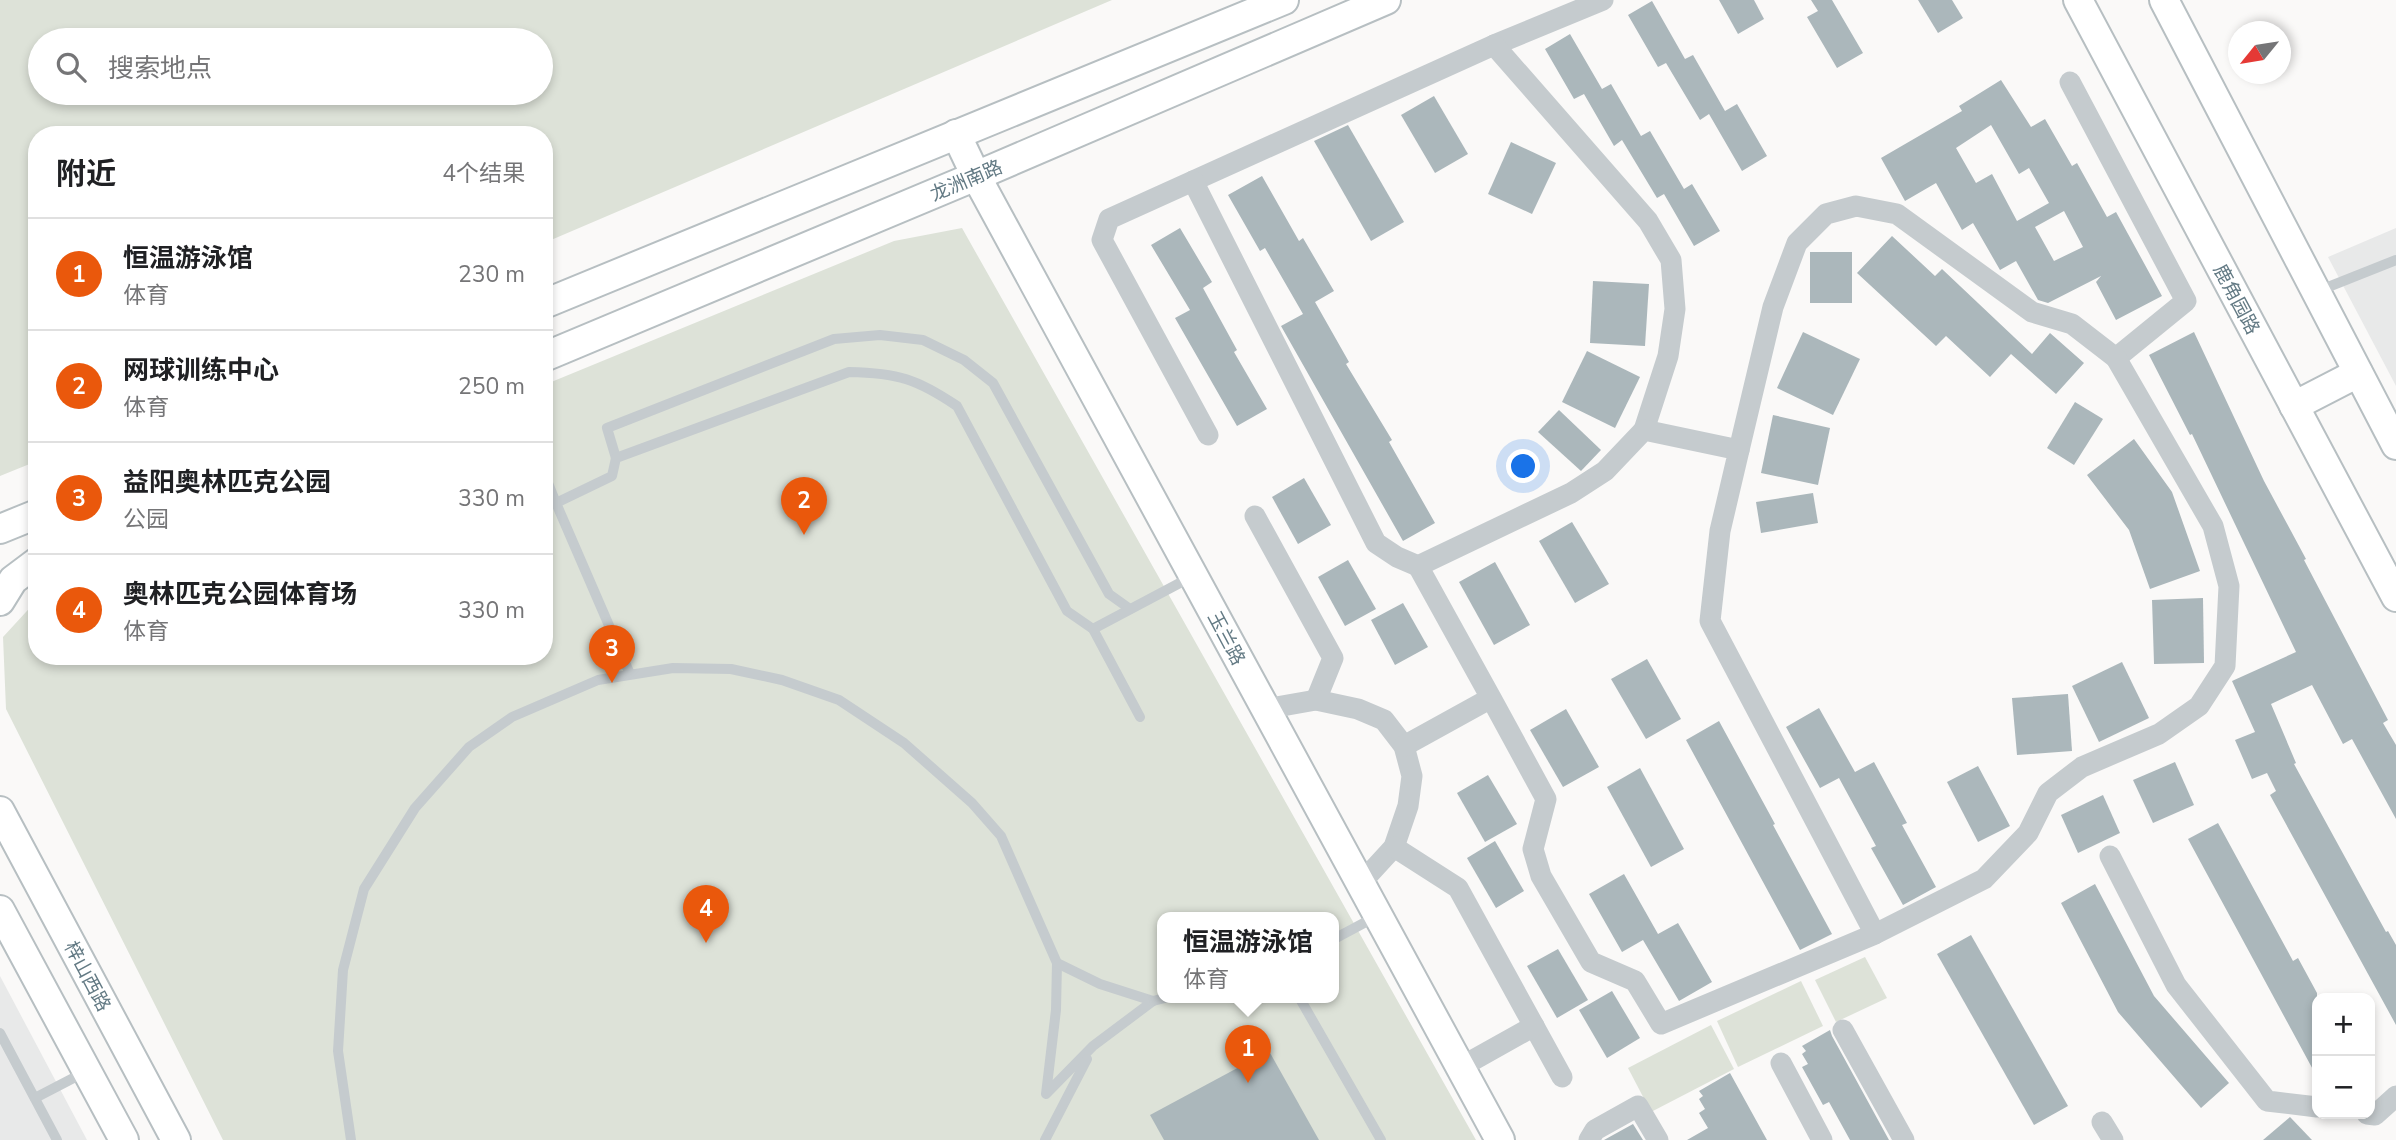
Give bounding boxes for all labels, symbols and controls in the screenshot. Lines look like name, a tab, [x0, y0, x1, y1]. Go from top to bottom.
north arrow	[2228, 21, 2291, 84]
search box	[28, 28, 553, 105]
icon: search	[52, 48, 90, 86]
text: 搜索地点	[108, 51, 212, 86]
text: 附近	[56, 154, 116, 195]
street label: 龙洲南路	[926, 154, 1006, 208]
text: 4个结果	[442, 158, 525, 189]
text: 恒温游泳馆	[123, 241, 253, 276]
text: 1	[72, 259, 86, 290]
text: 230 m	[458, 259, 525, 290]
street label: 鹿角园路	[2207, 260, 2265, 339]
text: 体育	[123, 280, 169, 311]
text: 网球训练中心	[123, 353, 279, 388]
text: 2	[72, 371, 86, 402]
text: 250 m	[458, 371, 525, 402]
text: 体育	[123, 392, 169, 423]
your location	[1506, 449, 1540, 483]
text: 益阳奥林匹克公园	[123, 465, 331, 500]
pin: 2	[781, 477, 827, 535]
text: 3	[72, 483, 86, 514]
text: 330 m	[458, 483, 525, 514]
text: 公园	[123, 504, 169, 535]
text: 奥林匹克公园体育场	[123, 577, 357, 612]
text: 4	[72, 595, 86, 626]
text: 330 m	[458, 595, 525, 626]
street label: 玉兰路	[1201, 607, 1251, 670]
text: 体育	[123, 616, 169, 647]
pin: 3	[589, 625, 635, 683]
pin: 4	[683, 885, 729, 943]
popup	[1157, 912, 1339, 1003]
text: 恒温游泳馆	[1183, 925, 1313, 960]
street label: 梓山西路	[58, 937, 116, 1016]
text: 体育	[1183, 964, 1229, 995]
map controls	[2312, 993, 2375, 1119]
button: +	[2312, 993, 2375, 1056]
pin: 1	[1225, 1025, 1271, 1083]
button: −	[2312, 1056, 2375, 1119]

